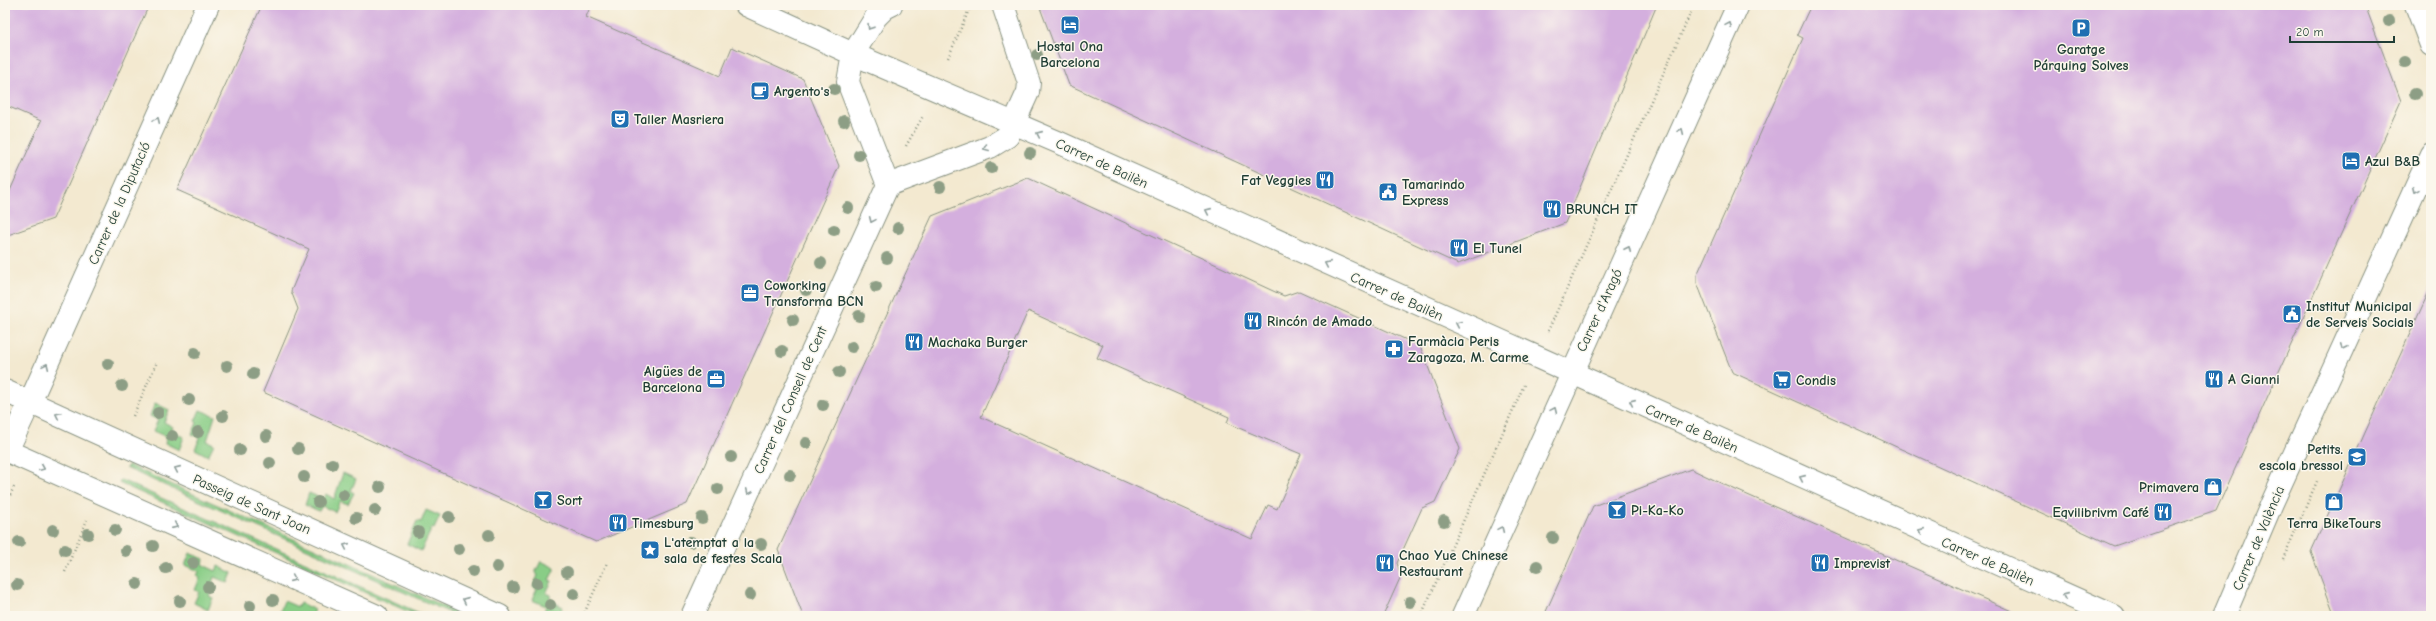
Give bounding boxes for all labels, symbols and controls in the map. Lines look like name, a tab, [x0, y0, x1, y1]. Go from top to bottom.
hotel icon: Hostal Ona Barcelona	[1059, 14, 1081, 36]
parking icon: Garatge Párquing Solves	[2070, 17, 2092, 39]
scale bar	[2290, 18, 2394, 44]
one-way arrow	[1724, 22, 1732, 30]
one-way arrow	[867, 23, 874, 30]
text: 20 m	[2296, 25, 2324, 39]
place label: Hostal Ona Barcelona	[1037, 38, 1103, 71]
place label: Garatge Párquing Solves	[2033, 41, 2129, 74]
cafe icon: Argento's	[749, 80, 771, 102]
place label: Argento's	[774, 83, 829, 100]
theatre icon: Taller Masriera	[609, 108, 631, 130]
place label: Taller Masriera	[634, 111, 724, 128]
one-way arrow	[152, 117, 160, 124]
one-way arrow	[1676, 127, 1684, 135]
one-way arrow	[1035, 131, 1043, 139]
street label: Carrer de Bailèn	[1053, 135, 1151, 192]
street label: Carrer de la Diputació	[85, 139, 154, 267]
one-way arrow	[983, 143, 990, 151]
hotel icon: Azul B&B	[2340, 150, 2362, 172]
place label: Azul B&B	[2365, 153, 2421, 170]
restaurant icon: Fat Veggies	[1314, 169, 1336, 191]
place label: Fat Veggies	[1241, 172, 1311, 189]
place label: Tamarindo Express	[1402, 176, 1465, 209]
public building icon: Tamarindo Express	[1377, 181, 1399, 203]
one-way arrow	[2412, 185, 2420, 193]
restaurant icon: BRUNCH IT	[1541, 198, 1563, 220]
place label: BRUNCH IT	[1566, 201, 1638, 218]
one-way arrow	[1205, 208, 1212, 216]
one-way arrow	[869, 216, 877, 224]
restaurant icon: El Tunel	[1448, 237, 1470, 259]
place label: El Tunel	[1473, 240, 1522, 257]
one-way arrow	[1623, 246, 1631, 253]
one-way arrow	[1323, 261, 1330, 269]
street label: Carrer d'Aragó	[1573, 266, 1626, 354]
street label: Carrer de Bailèn	[1348, 268, 1446, 325]
place label: Coworking Transforma BCN	[764, 277, 864, 310]
office icon: Coworking Transforma BCN	[739, 282, 761, 304]
place label: Institut Municipal de Serveis Socials	[2306, 298, 2414, 331]
public building icon: Institut Municipal de Serveis Socials	[2281, 303, 2303, 325]
restaurant icon: Rincón de Amado	[1242, 310, 1264, 332]
place label: Rincón de Amado	[1267, 313, 1372, 330]
one-way arrow	[1455, 320, 1462, 328]
street label: Carrer del Consell de Cent	[750, 323, 831, 477]
restaurant icon: Machaka Burger	[903, 331, 925, 353]
place label: Farmàcia Peris Zaragoza, M. Carme	[1408, 333, 1529, 366]
place label: Machaka Burger	[928, 334, 1028, 351]
pharmacy icon: Farmàcia Peris Zaragoza, M. Carme	[1383, 338, 1405, 360]
one-way arrow	[2341, 343, 2349, 350]
one-way arrow	[41, 363, 49, 371]
place label: Aigües de Barcelona	[642, 363, 702, 396]
office icon: Aigües de Barcelona	[705, 368, 727, 390]
restaurant icon: A Gianni	[2203, 368, 2225, 390]
supermarket icon: Condis	[1771, 369, 1793, 391]
place label: A Gianni	[2228, 371, 2280, 388]
place label: Condis	[1796, 372, 1836, 389]
one-way arrow	[1629, 398, 1636, 406]
street label: Carrer de Bailèn	[1643, 400, 1741, 457]
one-way arrow	[1549, 407, 1557, 415]
one-way arrow	[55, 412, 62, 420]
place label: Petits. escola bressol	[2259, 441, 2343, 474]
school or university icon: Petits. escola bressol	[2346, 446, 2368, 468]
one-way arrow	[39, 463, 46, 471]
one-way arrow	[173, 466, 181, 474]
street label: Passeig de Sant Joan	[190, 471, 314, 538]
one-way arrow	[1799, 475, 1807, 483]
shop icon: Primavera	[2202, 476, 2224, 498]
place label: Primavera	[2139, 479, 2199, 496]
street label: Carrer de València	[2229, 483, 2288, 593]
one-way arrow	[746, 487, 754, 495]
bar icon: Sort	[532, 489, 554, 511]
shop icon: Terra BikeTours	[2323, 491, 2345, 513]
place label: Sort	[557, 492, 583, 509]
bar icon: Pi-Ka-Ko	[1606, 499, 1628, 521]
restaurant icon: Eqvilibrivm Café	[2152, 501, 2174, 523]
place label: Pi-Ka-Ko	[1631, 502, 1684, 519]
place label: Eqvilibrivm Café	[2053, 504, 2149, 521]
restaurant icon: Timesburg	[607, 512, 629, 534]
place label: Timesburg	[632, 515, 694, 532]
place label: Terra BikeTours	[2287, 515, 2381, 532]
one-way arrow	[170, 521, 178, 529]
one-way arrow	[1497, 526, 1505, 533]
one-way arrow	[1917, 528, 1925, 536]
street label: Carrer de Bailèn	[1939, 533, 2037, 590]
place label: L'atemptat a la sala de festes Scala	[664, 534, 782, 567]
place icon: L'atemptat a la sala de festes Scala	[639, 539, 661, 561]
one-way arrow	[343, 543, 351, 551]
place label: Chao Yue Chinese Restaurant	[1399, 547, 1508, 580]
restaurant icon: Chao Yue Chinese Restaurant	[1374, 552, 1396, 574]
restaurant icon: Imprevist	[1809, 552, 1831, 574]
place label: Imprevist	[1834, 555, 1891, 572]
one-way arrow	[289, 574, 297, 582]
one-way arrow	[2061, 593, 2069, 601]
one-way arrow	[461, 597, 469, 605]

